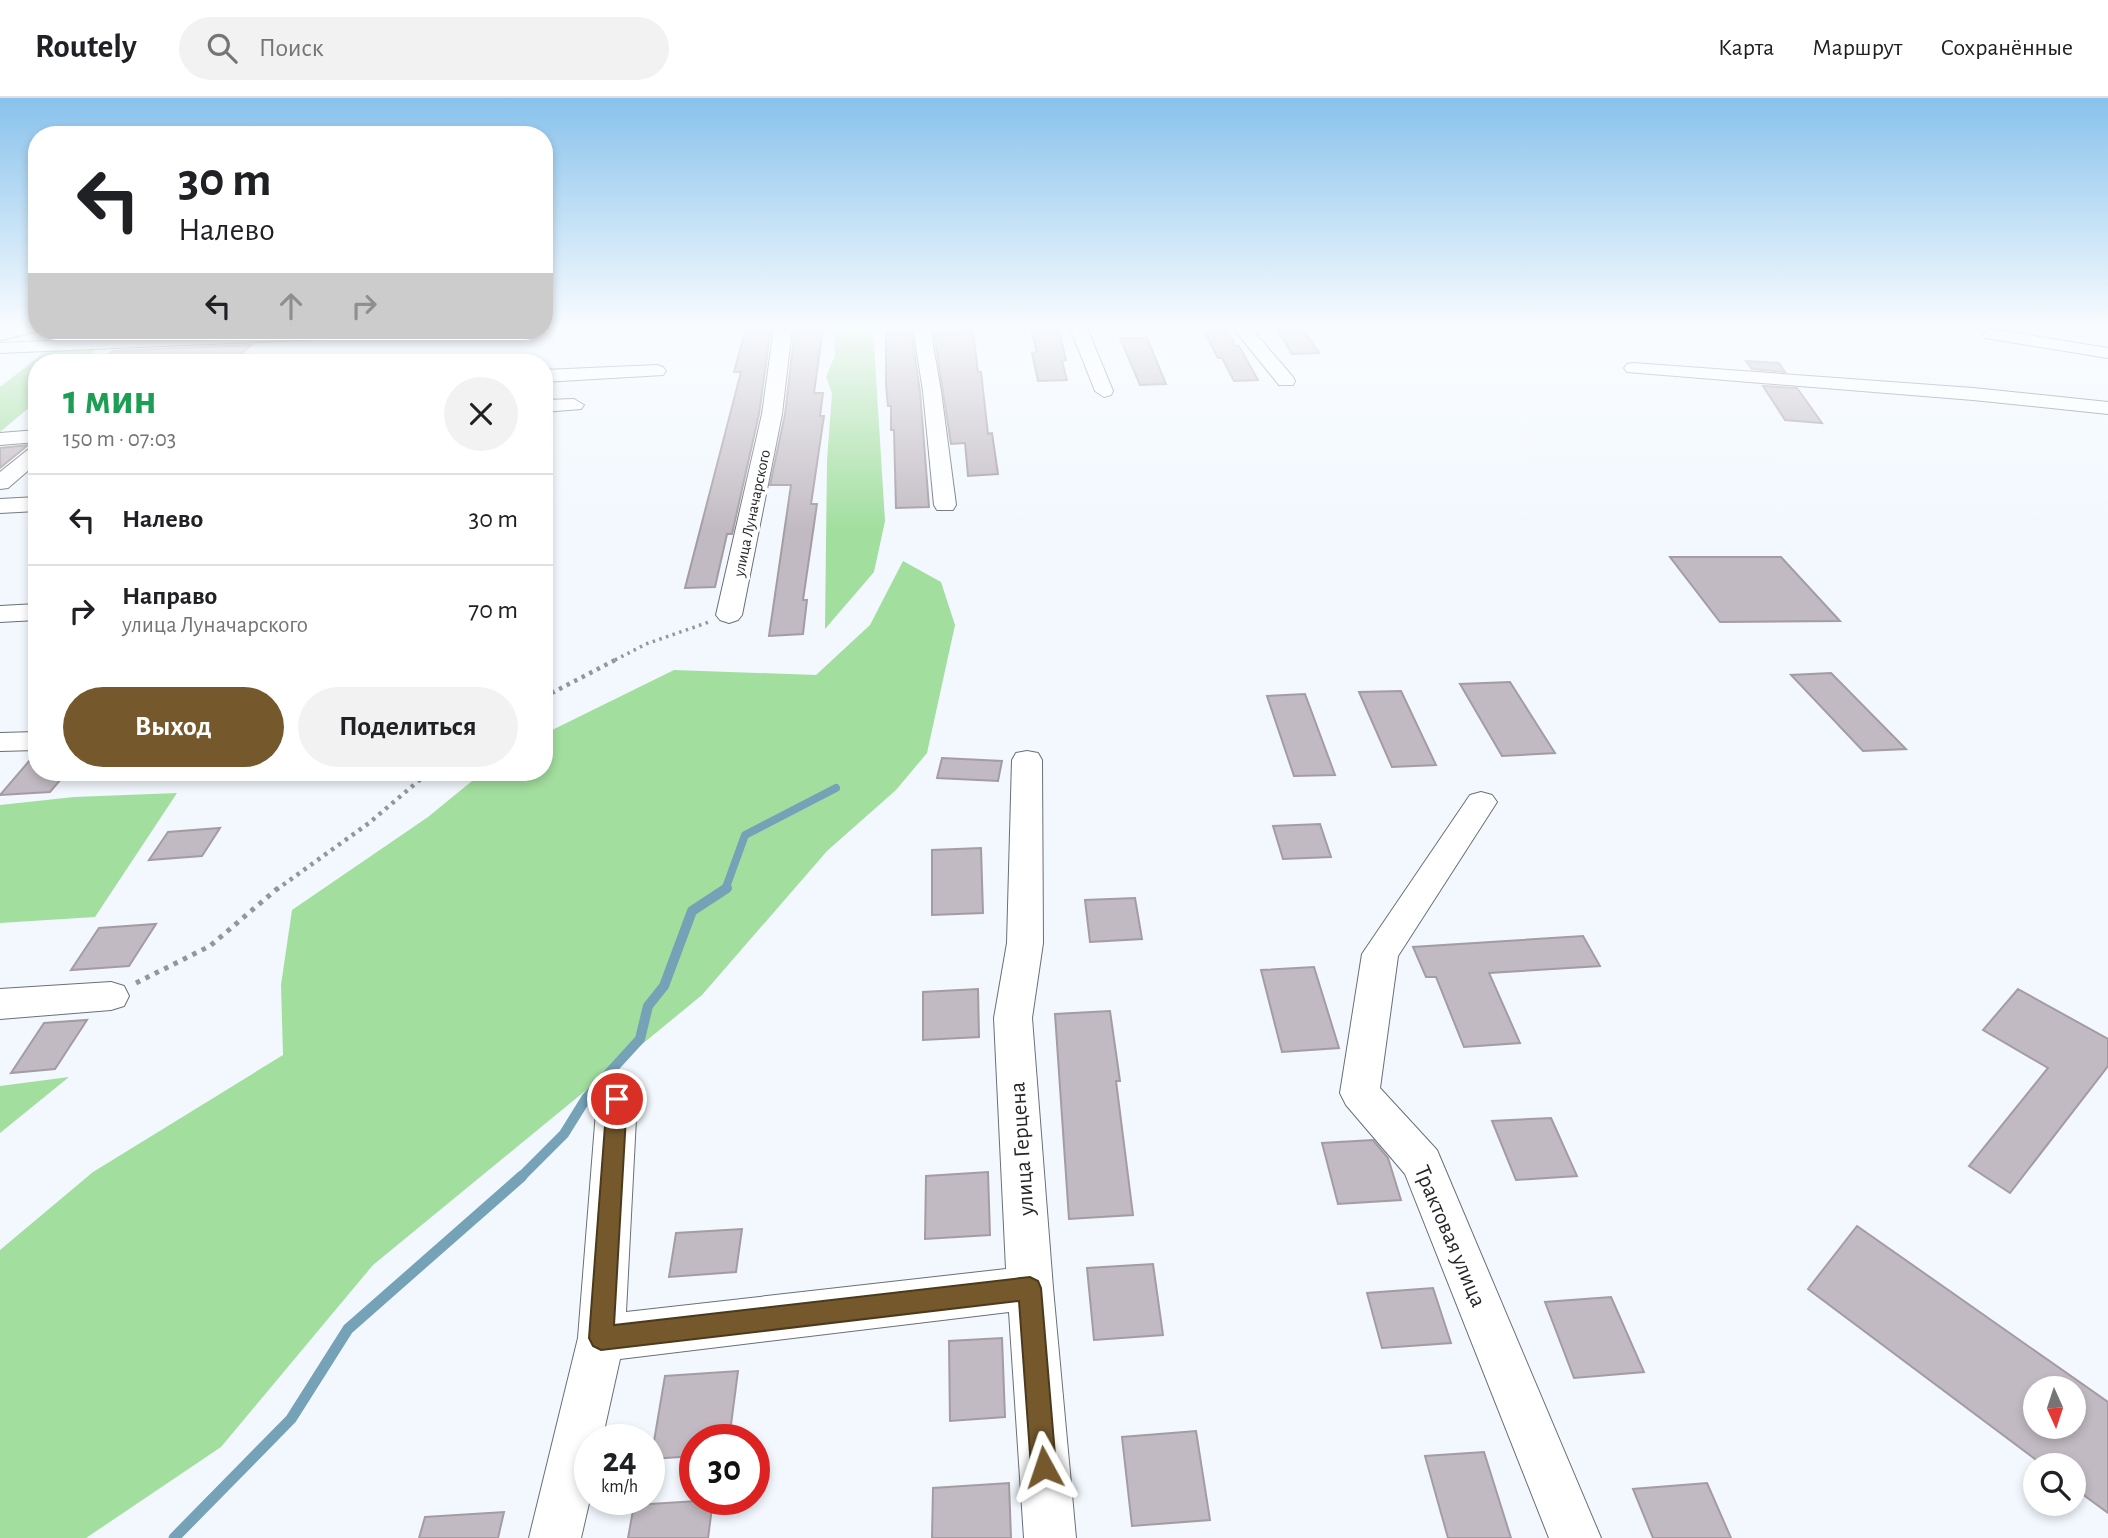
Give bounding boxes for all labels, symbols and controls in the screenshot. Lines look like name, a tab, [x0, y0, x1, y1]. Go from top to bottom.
search box	[179, 17, 669, 80]
icon: search	[203, 29, 241, 67]
text: Routely	[35, 31, 137, 64]
text: Поиск	[259, 35, 324, 61]
text: Карта	[1718, 36, 1774, 60]
text: Маршрут	[1812, 36, 1902, 60]
text: Сохранённые	[1940, 36, 2073, 60]
icon: left	[63, 154, 154, 245]
text: 30 m	[178, 156, 272, 205]
text: Налево	[178, 214, 275, 246]
icon: left	[199, 287, 237, 325]
icon: ahead	[272, 287, 310, 325]
icon: right	[345, 287, 383, 325]
button: close	[444, 377, 518, 451]
text: 1 мин	[63, 379, 157, 421]
text: 150 m · 07:03	[63, 428, 176, 451]
street label: улица Луначарского	[731, 448, 774, 579]
icon: left	[63, 501, 101, 539]
text: Налево	[122, 506, 203, 532]
text: 30 m	[468, 506, 518, 532]
text: Направо	[122, 583, 217, 609]
icon: right	[63, 592, 101, 630]
text: 70 m	[468, 597, 518, 623]
text: улица Луначарского	[122, 614, 308, 637]
button: Выход	[63, 687, 284, 767]
button: Поделиться	[298, 687, 518, 767]
pin	[587, 1069, 647, 1129]
icon: arrive	[598, 1080, 636, 1118]
street label: улица Герцена	[1006, 1081, 1039, 1218]
street label: Трактовая улица	[1410, 1163, 1490, 1311]
north arrow	[2023, 1376, 2086, 1438]
map controls	[2023, 1376, 2086, 1516]
speed limit sign: 30	[679, 1424, 770, 1515]
position arrow	[1007, 1430, 1081, 1504]
text: 24	[602, 1443, 637, 1478]
button: search	[2023, 1453, 2086, 1516]
text: km/h	[601, 1478, 638, 1496]

